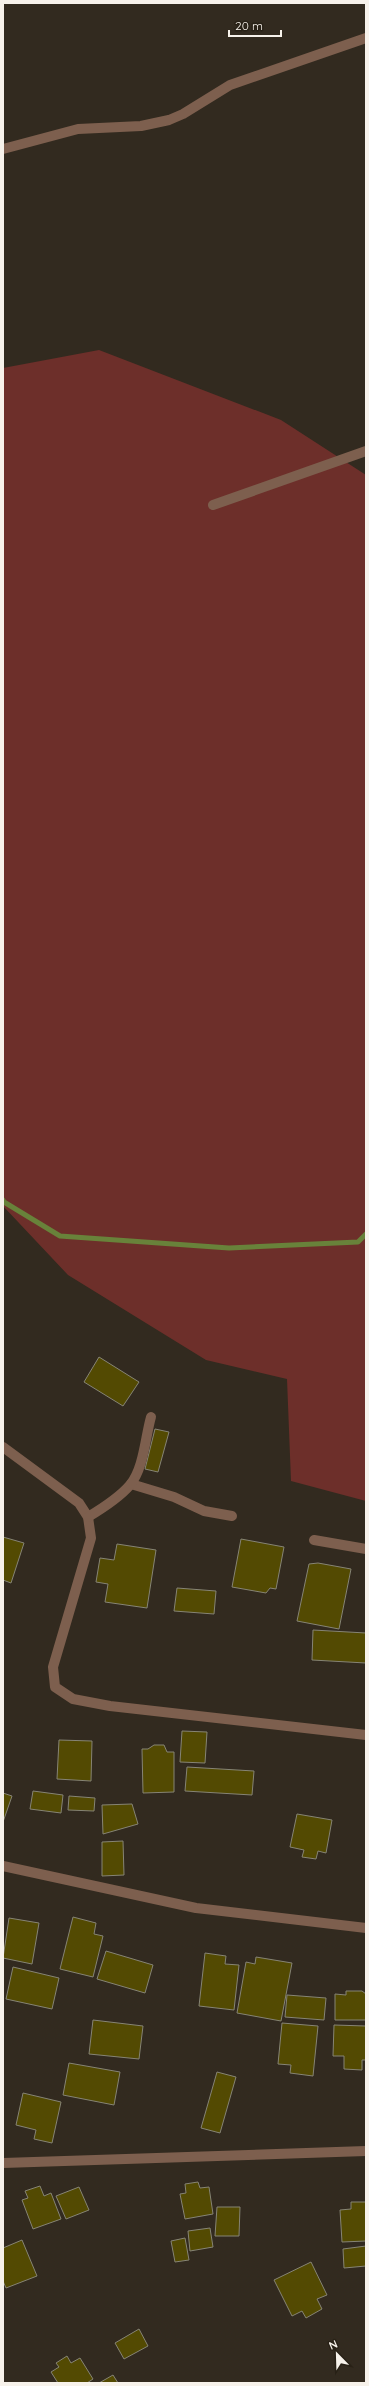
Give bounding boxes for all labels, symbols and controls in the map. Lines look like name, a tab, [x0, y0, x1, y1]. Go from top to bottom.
scale bar	[229, 12, 281, 38]
text: 20 m	[235, 18, 263, 33]
north arrow	[317, 2334, 357, 2374]
text: N	[327, 2337, 340, 2353]

